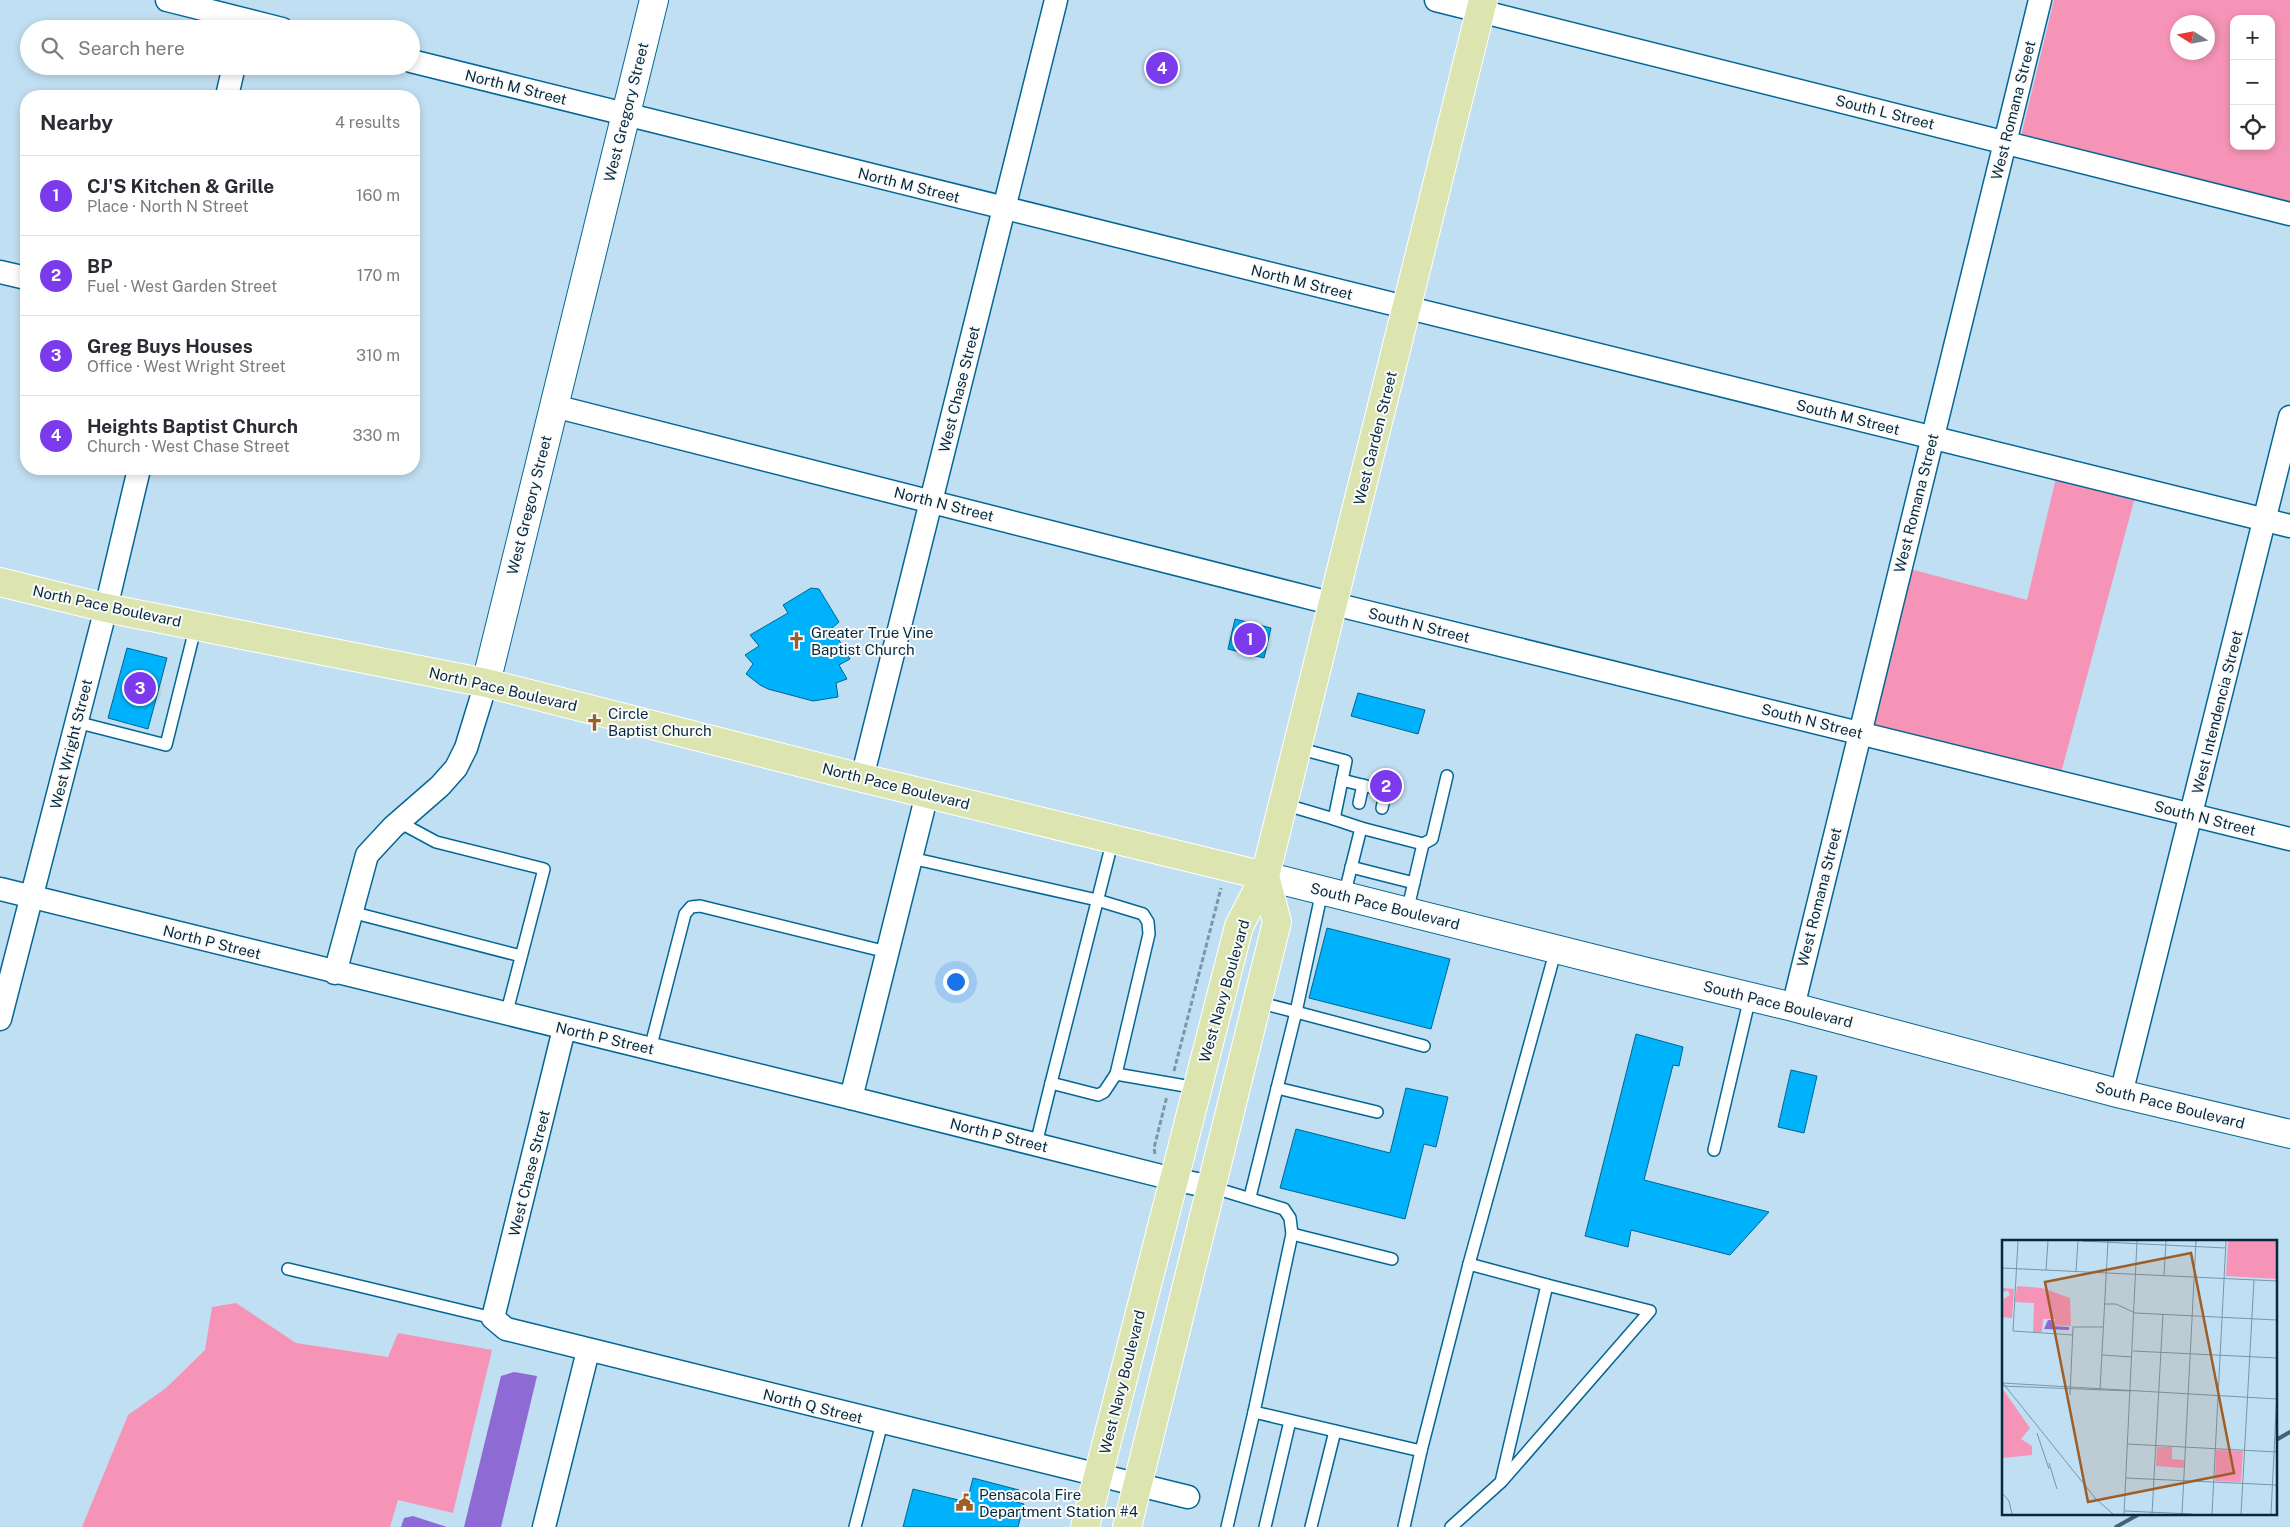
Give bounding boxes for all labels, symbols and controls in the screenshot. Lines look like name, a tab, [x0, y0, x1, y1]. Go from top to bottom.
north arrow	[2170, 15, 2215, 60]
map controls	[2230, 15, 2275, 150]
button: +	[2230, 15, 2275, 60]
search box	[20, 20, 420, 75]
icon: search	[38, 34, 66, 62]
text: Search here	[78, 37, 185, 59]
street label: West Romana Street	[1987, 38, 2039, 181]
street label: West Gregory Street	[600, 40, 652, 184]
pin: 4	[1146, 49, 1178, 87]
button: −	[2230, 60, 2275, 105]
street label: North M Street	[463, 66, 569, 108]
street label: South L Street	[1834, 91, 1936, 133]
button: locate	[2230, 105, 2275, 150]
text: Nearby	[40, 110, 113, 135]
text: 4 results	[335, 113, 400, 132]
street label: North M Street	[856, 164, 962, 206]
text: CJ'S Kitchen & Grille	[87, 175, 274, 197]
text: 1	[53, 186, 59, 205]
text: 160 m	[356, 186, 400, 205]
text: Place · North N Street	[87, 197, 249, 216]
text: BP	[87, 255, 113, 277]
street label: North M Street	[1249, 261, 1355, 303]
text: 2	[51, 266, 61, 285]
text: 170 m	[357, 266, 400, 285]
text: Fuel · West Garden Street	[87, 277, 277, 296]
street label: West Chase Street	[935, 324, 983, 454]
text: Greg Buys Houses	[87, 335, 253, 357]
text: 3	[51, 346, 61, 365]
text: 310 m	[356, 346, 400, 365]
text: Office · West Wright Street	[87, 357, 286, 376]
street label: West Garden Street	[1350, 369, 1400, 507]
street label: South M Street	[1794, 396, 1902, 438]
text: Heights Baptist Church	[87, 415, 298, 437]
text: 4	[51, 426, 61, 445]
text: 330 m	[353, 426, 400, 445]
street label: West Romana Street	[1890, 431, 1942, 574]
street label: West Gregory Street	[503, 433, 555, 577]
text: Church · West Chase Street	[87, 437, 290, 456]
street label: North N Street	[892, 483, 996, 525]
street label: North Pace Boulevard	[31, 582, 183, 630]
street label: South N Street	[1366, 604, 1472, 646]
pin: 1	[1234, 620, 1266, 658]
place label: Greater True Vine Baptist Church	[811, 624, 933, 658]
street label: West Intendencia Street	[2188, 628, 2246, 796]
church icon: Greater True Vine Baptist Church	[787, 631, 807, 651]
street label: North Pace Boulevard	[427, 664, 579, 714]
pin: 3	[124, 669, 156, 707]
street label: West Wright Street	[47, 677, 95, 811]
street label: South N Street	[1759, 700, 1865, 742]
place label: Circle Baptist Church	[608, 705, 712, 739]
church icon: Circle Baptist Church	[584, 712, 604, 732]
street label: North Pace Boulevard	[820, 759, 972, 813]
pin: 2	[1370, 767, 1402, 805]
street label: South N Street	[2152, 797, 2258, 839]
street label: West Romana Street	[1793, 825, 1845, 968]
street label: South Pace Boulevard	[1308, 879, 1462, 933]
street label: West Navy Boulevard	[1195, 918, 1253, 1064]
street label: North P Street	[161, 922, 263, 962]
your location	[943, 969, 969, 995]
street label: South Pace Boulevard	[1701, 977, 1855, 1031]
street label: North P Street	[554, 1018, 656, 1058]
street label: South Pace Boulevard	[2093, 1078, 2247, 1132]
street label: West Chase Street	[505, 1108, 553, 1238]
street label: North P Street	[948, 1115, 1050, 1155]
inset map	[2002, 1240, 2278, 1514]
street label: West Navy Boulevard	[1096, 1308, 1148, 1456]
street label: North Q Street	[761, 1385, 865, 1427]
place label: Pensacola Fire Department Station #4	[979, 1486, 1138, 1520]
public building icon: Pensacola Fire Department Station #4	[955, 1493, 975, 1513]

